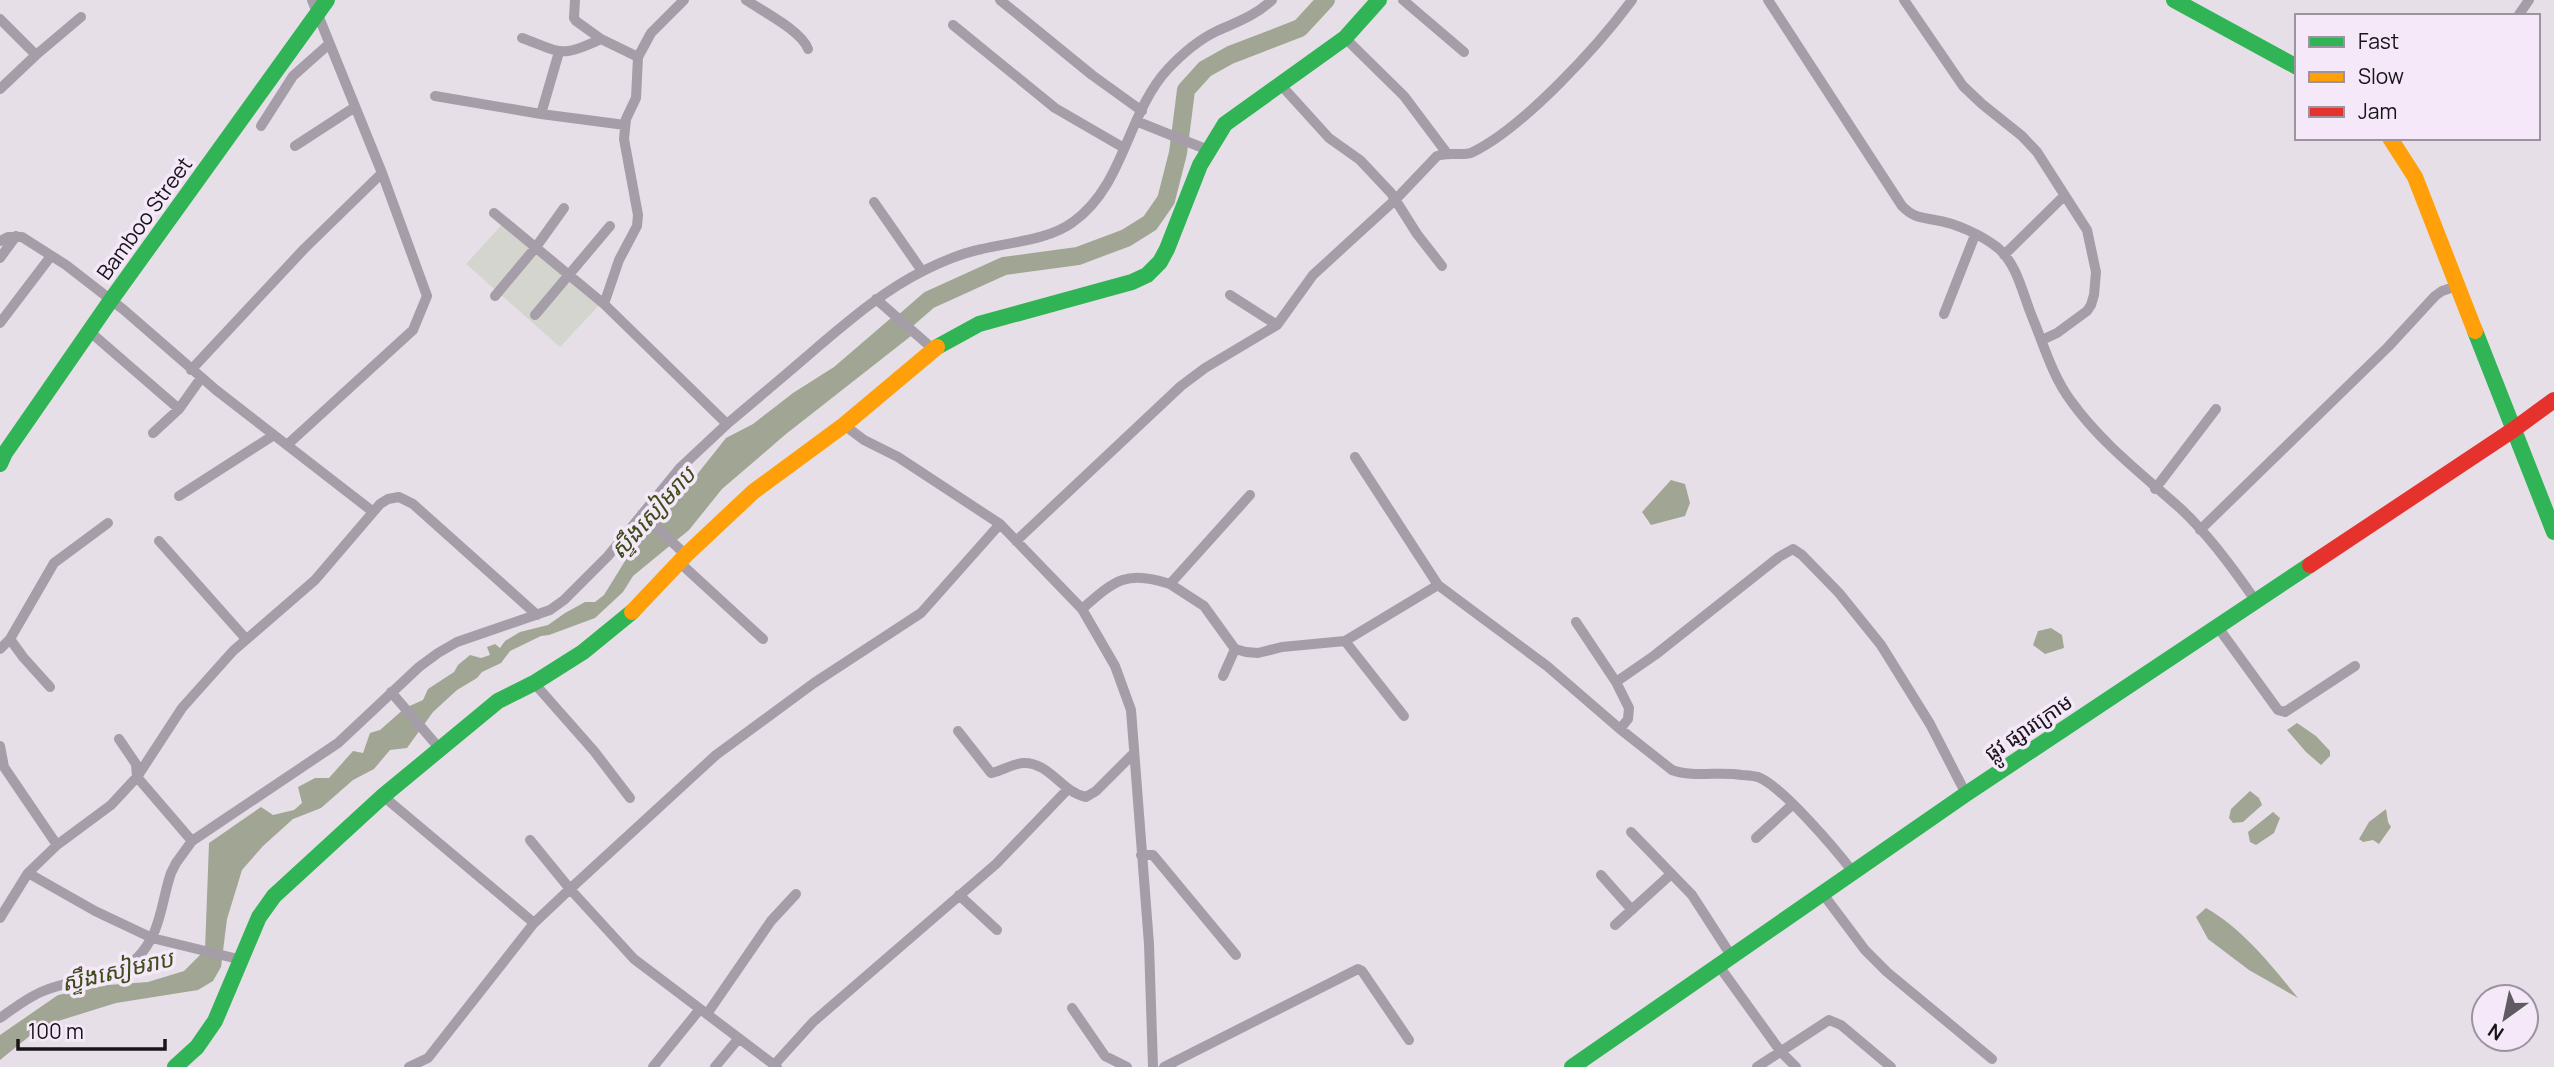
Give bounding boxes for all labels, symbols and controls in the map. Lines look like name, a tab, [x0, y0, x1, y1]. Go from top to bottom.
legend	[2295, 14, 2540, 140]
text: Fast	[2358, 27, 2399, 55]
text: Slow	[2358, 62, 2404, 90]
text: Jam	[2358, 97, 2397, 125]
street label: Bamboo Street	[90, 151, 198, 285]
water label: ស្ទឹងសៀមរាប	[602, 457, 704, 565]
street label: ផ្លូវ ផ្សារក្រោម	[1978, 687, 2081, 772]
water label: ស្ទឹងសៀមរាប	[58, 941, 178, 998]
north arrow	[2470, 983, 2540, 1053]
scale bar	[18, 1007, 164, 1052]
text: 100 m	[28, 1017, 84, 1045]
text: N	[2483, 1018, 2509, 1047]

